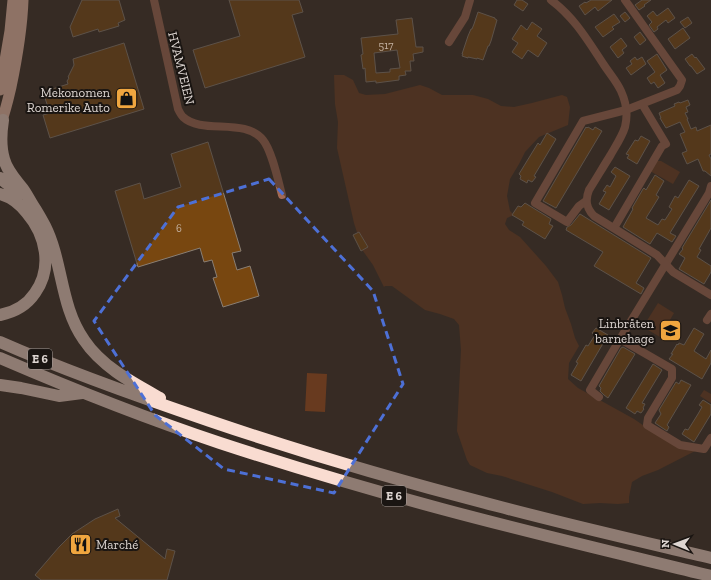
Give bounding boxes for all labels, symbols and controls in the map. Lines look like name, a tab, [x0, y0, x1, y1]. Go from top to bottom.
street label: HVAMVEIEN	[165, 30, 198, 107]
house number: 517	[379, 39, 393, 52]
place label: Mekonomen Romerike Auto	[27, 85, 111, 115]
shop icon: Mekonomen Romerike Auto	[113, 86, 139, 112]
house number: 6	[176, 222, 182, 235]
place label: Linbråten barnehage	[594, 316, 655, 346]
school or university icon: Linbråten barnehage	[657, 317, 683, 343]
road number: E 6	[28, 349, 52, 369]
road number: E 6	[382, 486, 406, 506]
north arrow	[655, 524, 695, 564]
restaurant icon: Marché	[67, 531, 93, 557]
place label: Marché	[96, 537, 138, 552]
text: N	[659, 539, 672, 548]

